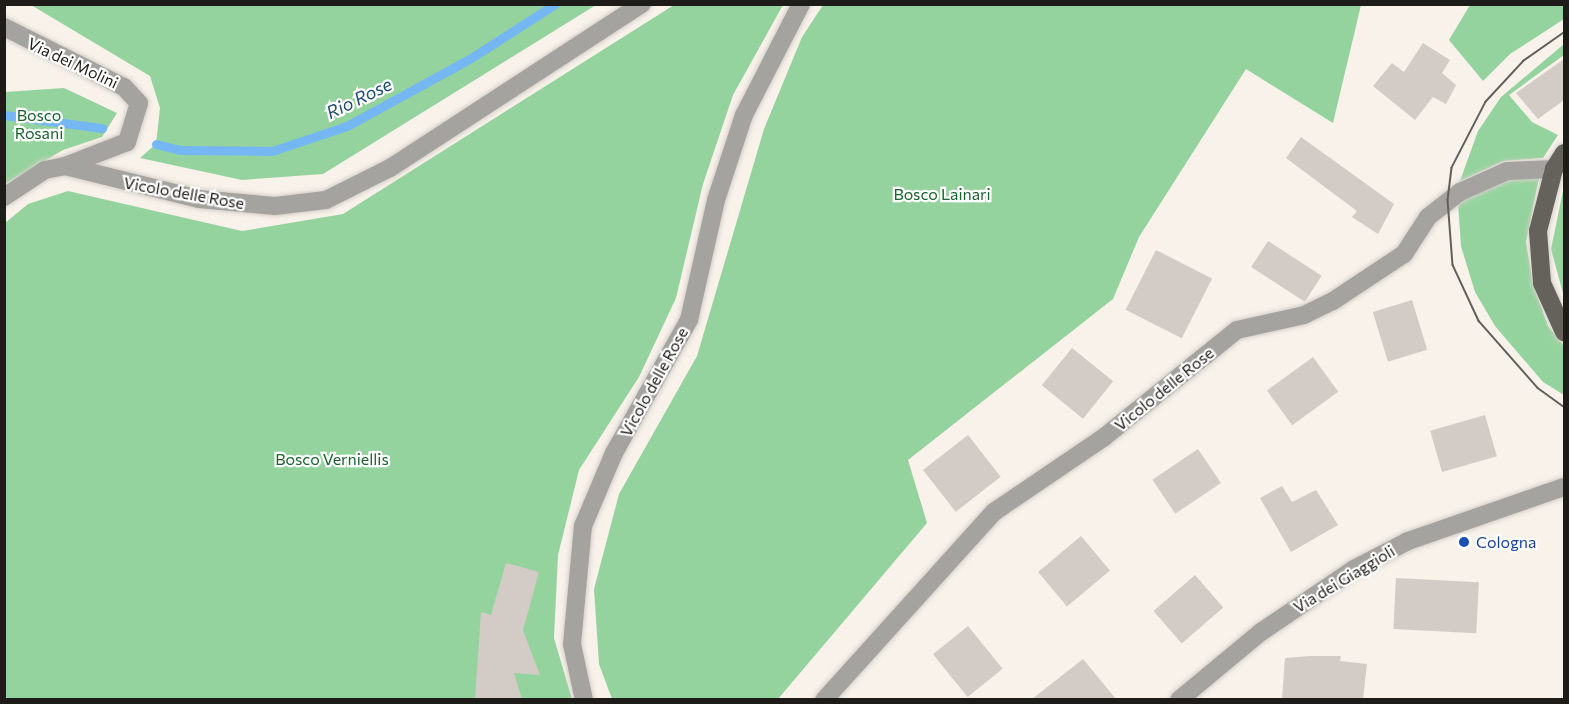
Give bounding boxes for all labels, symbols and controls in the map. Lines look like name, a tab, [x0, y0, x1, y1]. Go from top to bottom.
street label: Via dei Molini	[25, 34, 121, 92]
water label: Rio Rose	[323, 73, 395, 123]
park label: Bosco Rosani	[15, 105, 63, 143]
street label: Vicolo delle Rose	[122, 173, 246, 213]
park label: Bosco Lainari	[893, 184, 991, 204]
street label: Vicolo delle Rose	[616, 324, 692, 440]
street label: Vicolo delle Rose	[1111, 343, 1217, 435]
park label: Bosco Verniellis	[275, 449, 389, 469]
place label: Cologna	[1476, 532, 1536, 552]
marker: Cologna	[1457, 535, 1471, 549]
street label: Via dei Giaggioli	[1290, 541, 1398, 617]

